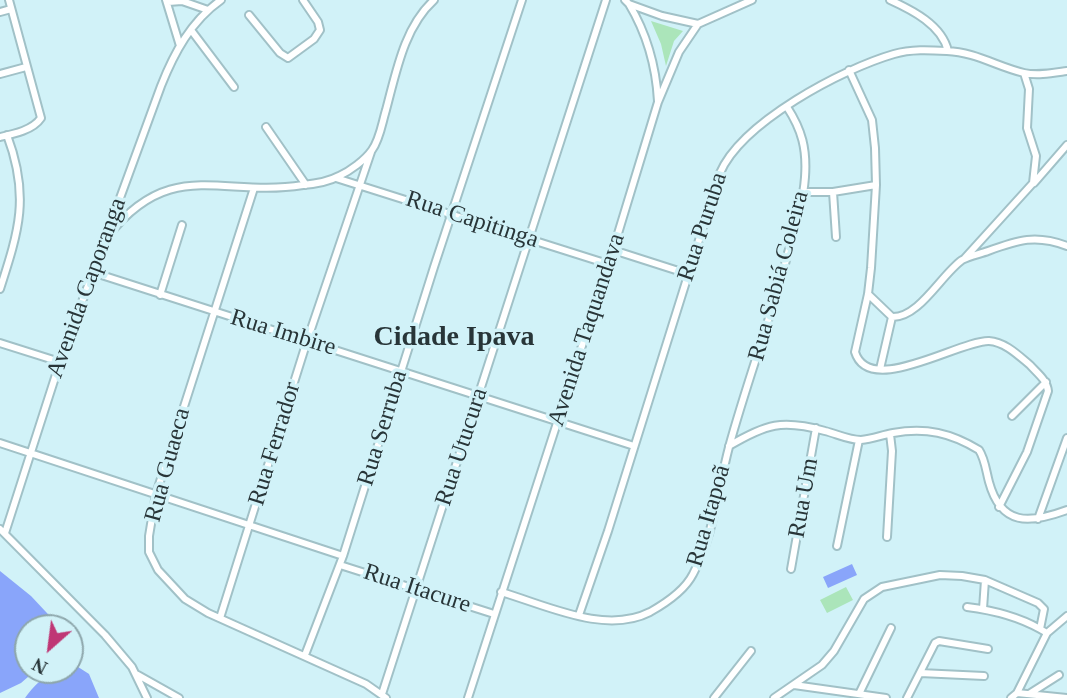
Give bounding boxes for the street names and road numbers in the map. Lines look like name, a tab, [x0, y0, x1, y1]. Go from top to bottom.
street label: Rua Puruba	[672, 169, 734, 285]
street label: Rua Capitinga	[402, 185, 542, 255]
street label: Rua Sabiá Coleira	[742, 188, 816, 364]
street label: Avenida Caporanga	[41, 194, 133, 382]
street label: Avenida Taquandava	[542, 230, 632, 430]
street label: Rua Imbire	[227, 303, 339, 363]
street label: Rua Serruba	[352, 367, 414, 489]
street label: Rua Ferrador	[243, 379, 307, 509]
street label: Rua Utucura	[429, 385, 495, 509]
street label: Rua Guaeca	[139, 405, 197, 525]
street label: Rua Um	[783, 456, 825, 540]
street label: Rua Itapoã	[681, 462, 737, 570]
street label: Rua Itacure	[360, 558, 474, 620]

